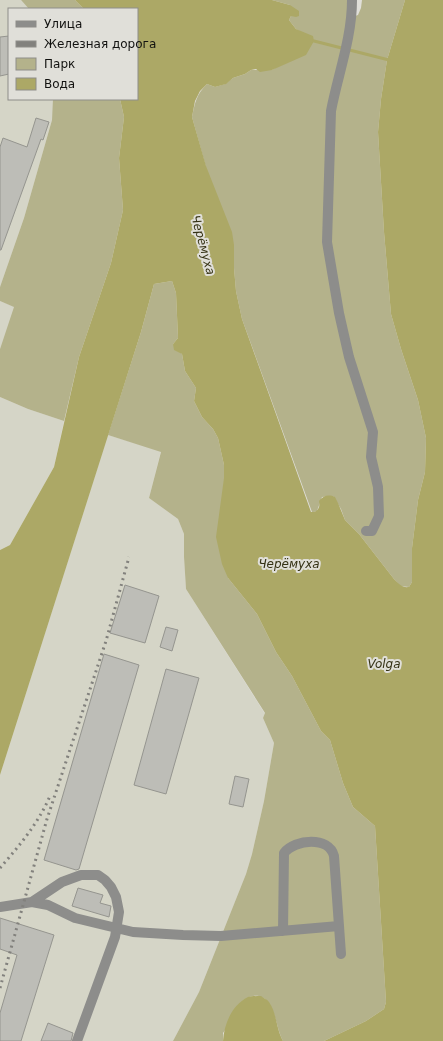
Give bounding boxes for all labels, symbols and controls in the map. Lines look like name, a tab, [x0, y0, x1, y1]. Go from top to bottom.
legend	[8, 8, 138, 100]
text: Улица	[44, 17, 82, 31]
text: Железная дорога	[44, 37, 156, 51]
text: Парк	[44, 57, 75, 71]
text: Вода	[44, 77, 75, 91]
water label: Черёмуха	[188, 214, 218, 276]
water label: Черёмуха	[258, 557, 320, 571]
water label: Volga	[367, 657, 401, 671]

